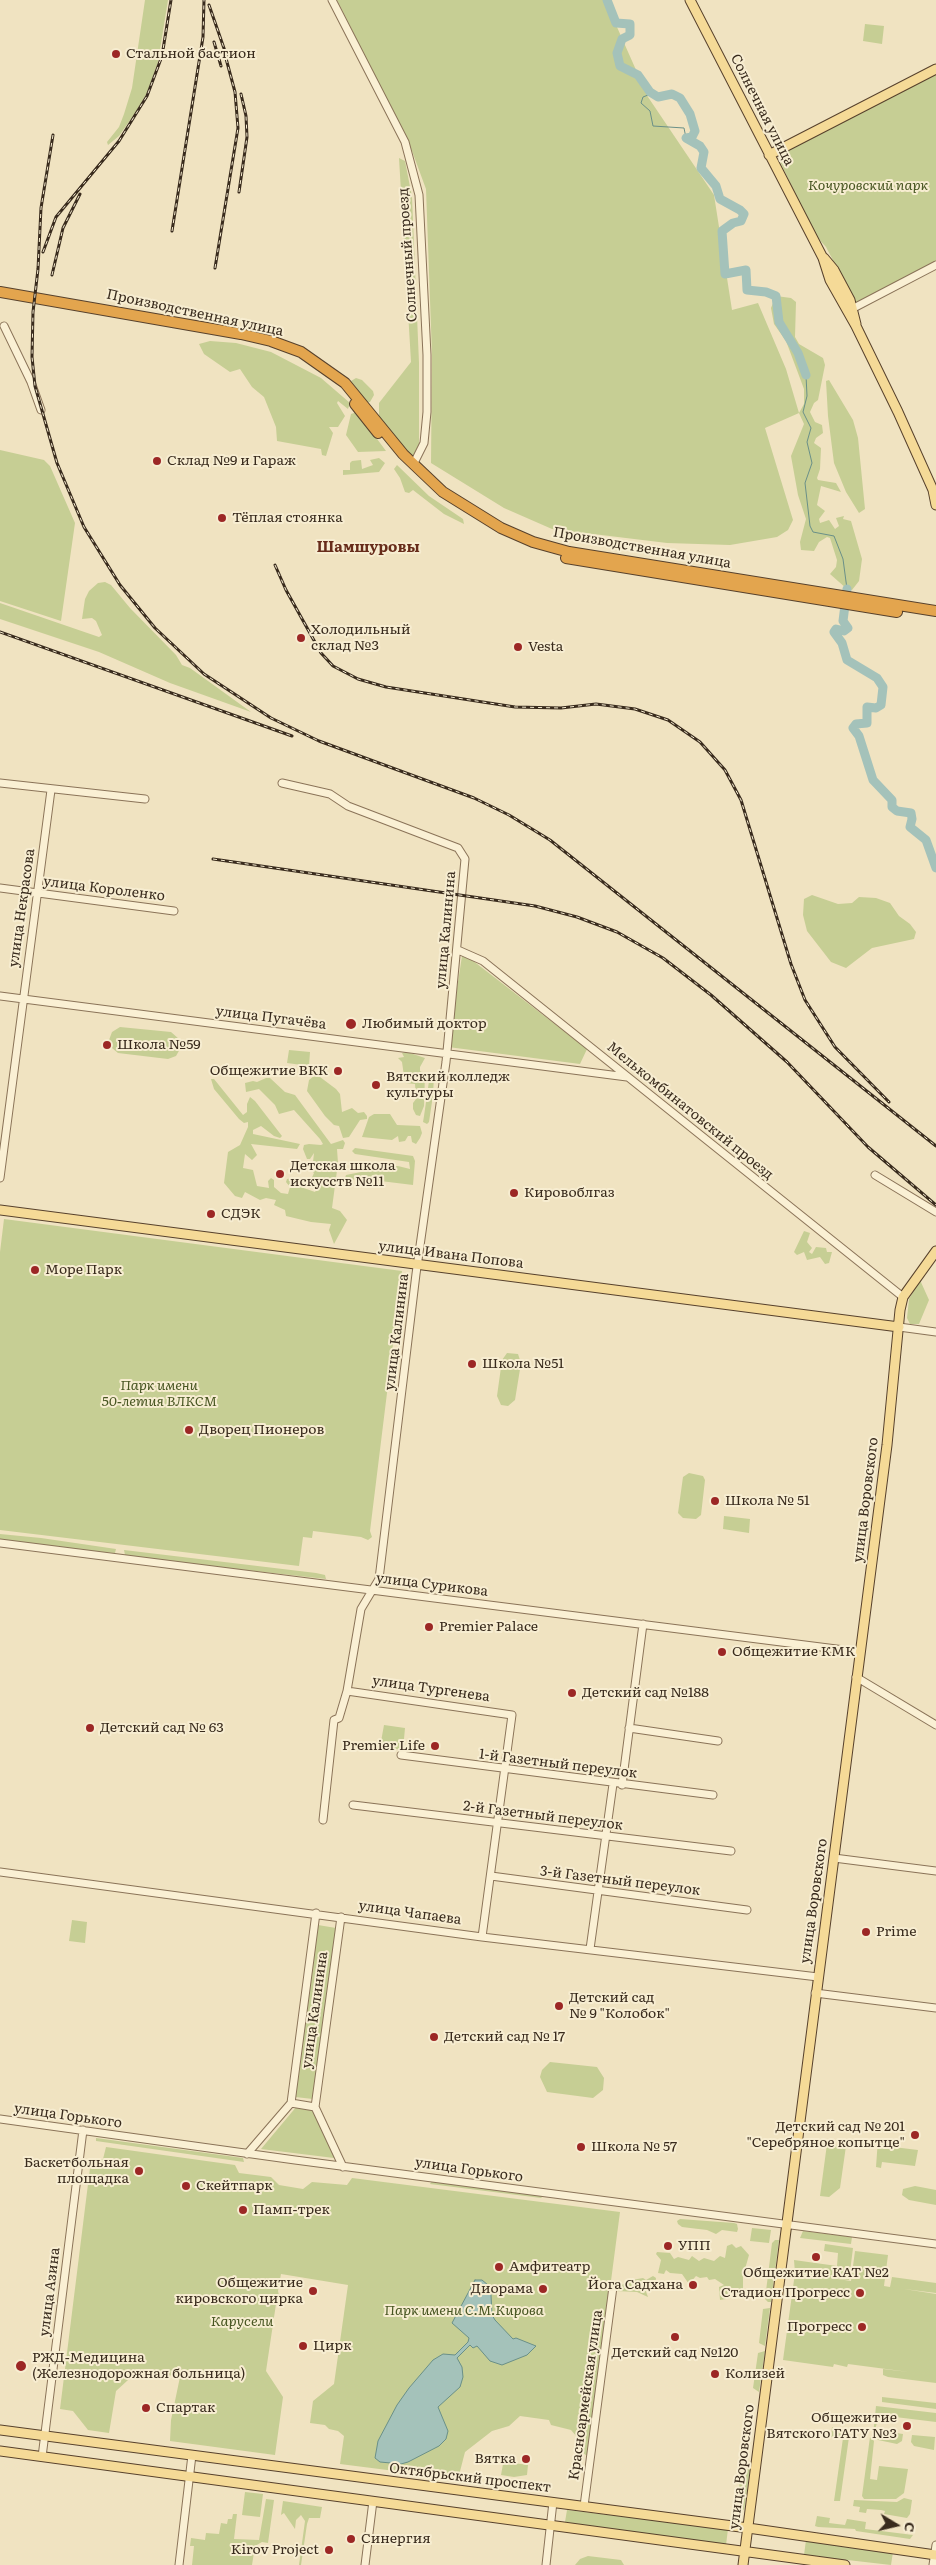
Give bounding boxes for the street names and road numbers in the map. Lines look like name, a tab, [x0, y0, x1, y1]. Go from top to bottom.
street label: Солнечная улица	[727, 51, 797, 169]
street label: Солнечный проезд	[395, 187, 421, 323]
street label: Производственная улица	[105, 286, 285, 340]
street label: Производственная улица	[552, 524, 732, 572]
street label: улица Некрасова	[5, 848, 39, 968]
street label: улица Калинина	[432, 871, 460, 989]
street label: улица Короленко	[42, 873, 166, 905]
street label: улица Пугачёва	[215, 1003, 327, 1033]
street label: Мелькомбинатовский проезд	[603, 1039, 777, 1183]
street label: улица Ивана Попова	[378, 1238, 524, 1272]
street label: улица Калинина	[381, 1272, 413, 1392]
street label: улица Воровского	[850, 1436, 882, 1564]
street label: улица Сурикова	[375, 1570, 489, 1600]
street label: улица Тургенева	[371, 1672, 491, 1706]
street label: 1-й Газетный переулок	[478, 1746, 638, 1782]
street label: 2-й Газетный переулок	[462, 1798, 624, 1834]
street label: улица Воровского	[797, 1837, 831, 1965]
street label: 3-й Газетный переулок	[539, 1863, 701, 1899]
street label: улица Чапаева	[357, 1897, 463, 1929]
street label: улица Калинина	[298, 1950, 332, 2070]
street label: улица Горького	[13, 2100, 123, 2132]
street label: улица Горького	[414, 2154, 524, 2186]
street label: улица Азина	[36, 2247, 64, 2337]
street label: Красноармейская улица	[566, 2309, 606, 2481]
street label: улица Воровского	[726, 2403, 758, 2531]
street label: Октябрьский проспект	[388, 2460, 552, 2496]

